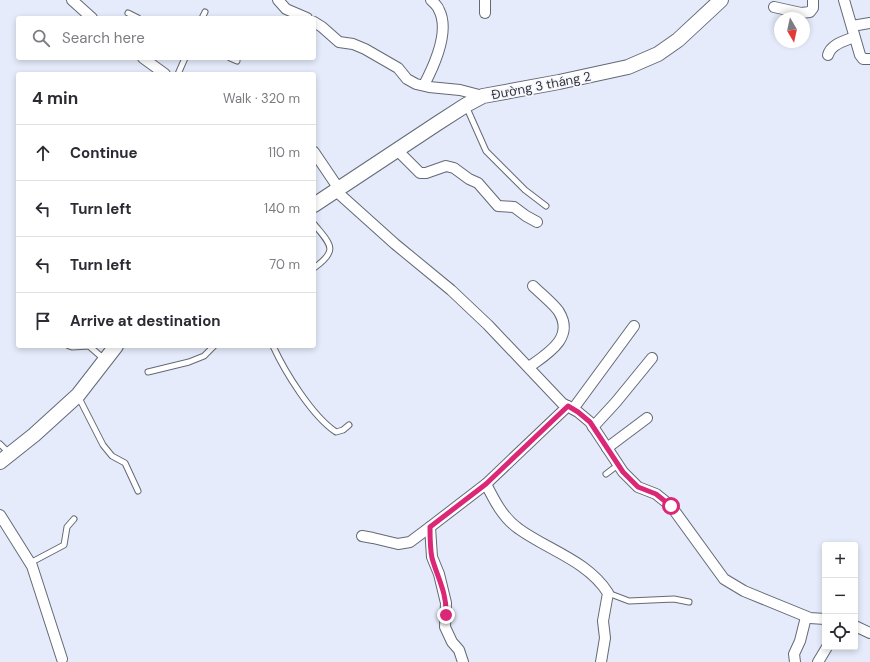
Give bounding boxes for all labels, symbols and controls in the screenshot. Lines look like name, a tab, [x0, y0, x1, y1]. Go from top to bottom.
north arrow	[774, 12, 810, 48]
search box	[16, 16, 316, 60]
icon: search	[30, 27, 52, 49]
text: Search here	[62, 28, 145, 48]
street label: Đường 3 tháng 2	[490, 68, 592, 103]
text: 4 min	[32, 87, 78, 109]
text: Walk · 320 m	[223, 90, 300, 107]
icon: ahead	[32, 142, 54, 164]
text: Continue	[70, 143, 138, 163]
text: 110 m	[268, 144, 300, 161]
icon: left	[32, 198, 54, 220]
text: Turn left	[70, 199, 131, 219]
text: 140 m	[264, 200, 300, 217]
icon: left	[32, 254, 54, 276]
text: Turn left	[70, 255, 131, 275]
text: 70 m	[269, 256, 300, 273]
icon: arrive	[32, 310, 54, 332]
text: Arrive at destination	[70, 311, 221, 331]
route start	[662, 497, 680, 515]
map controls	[822, 542, 858, 650]
button: +	[822, 542, 858, 578]
button: −	[822, 578, 858, 614]
route end	[437, 606, 455, 624]
button: locate	[822, 614, 858, 650]

